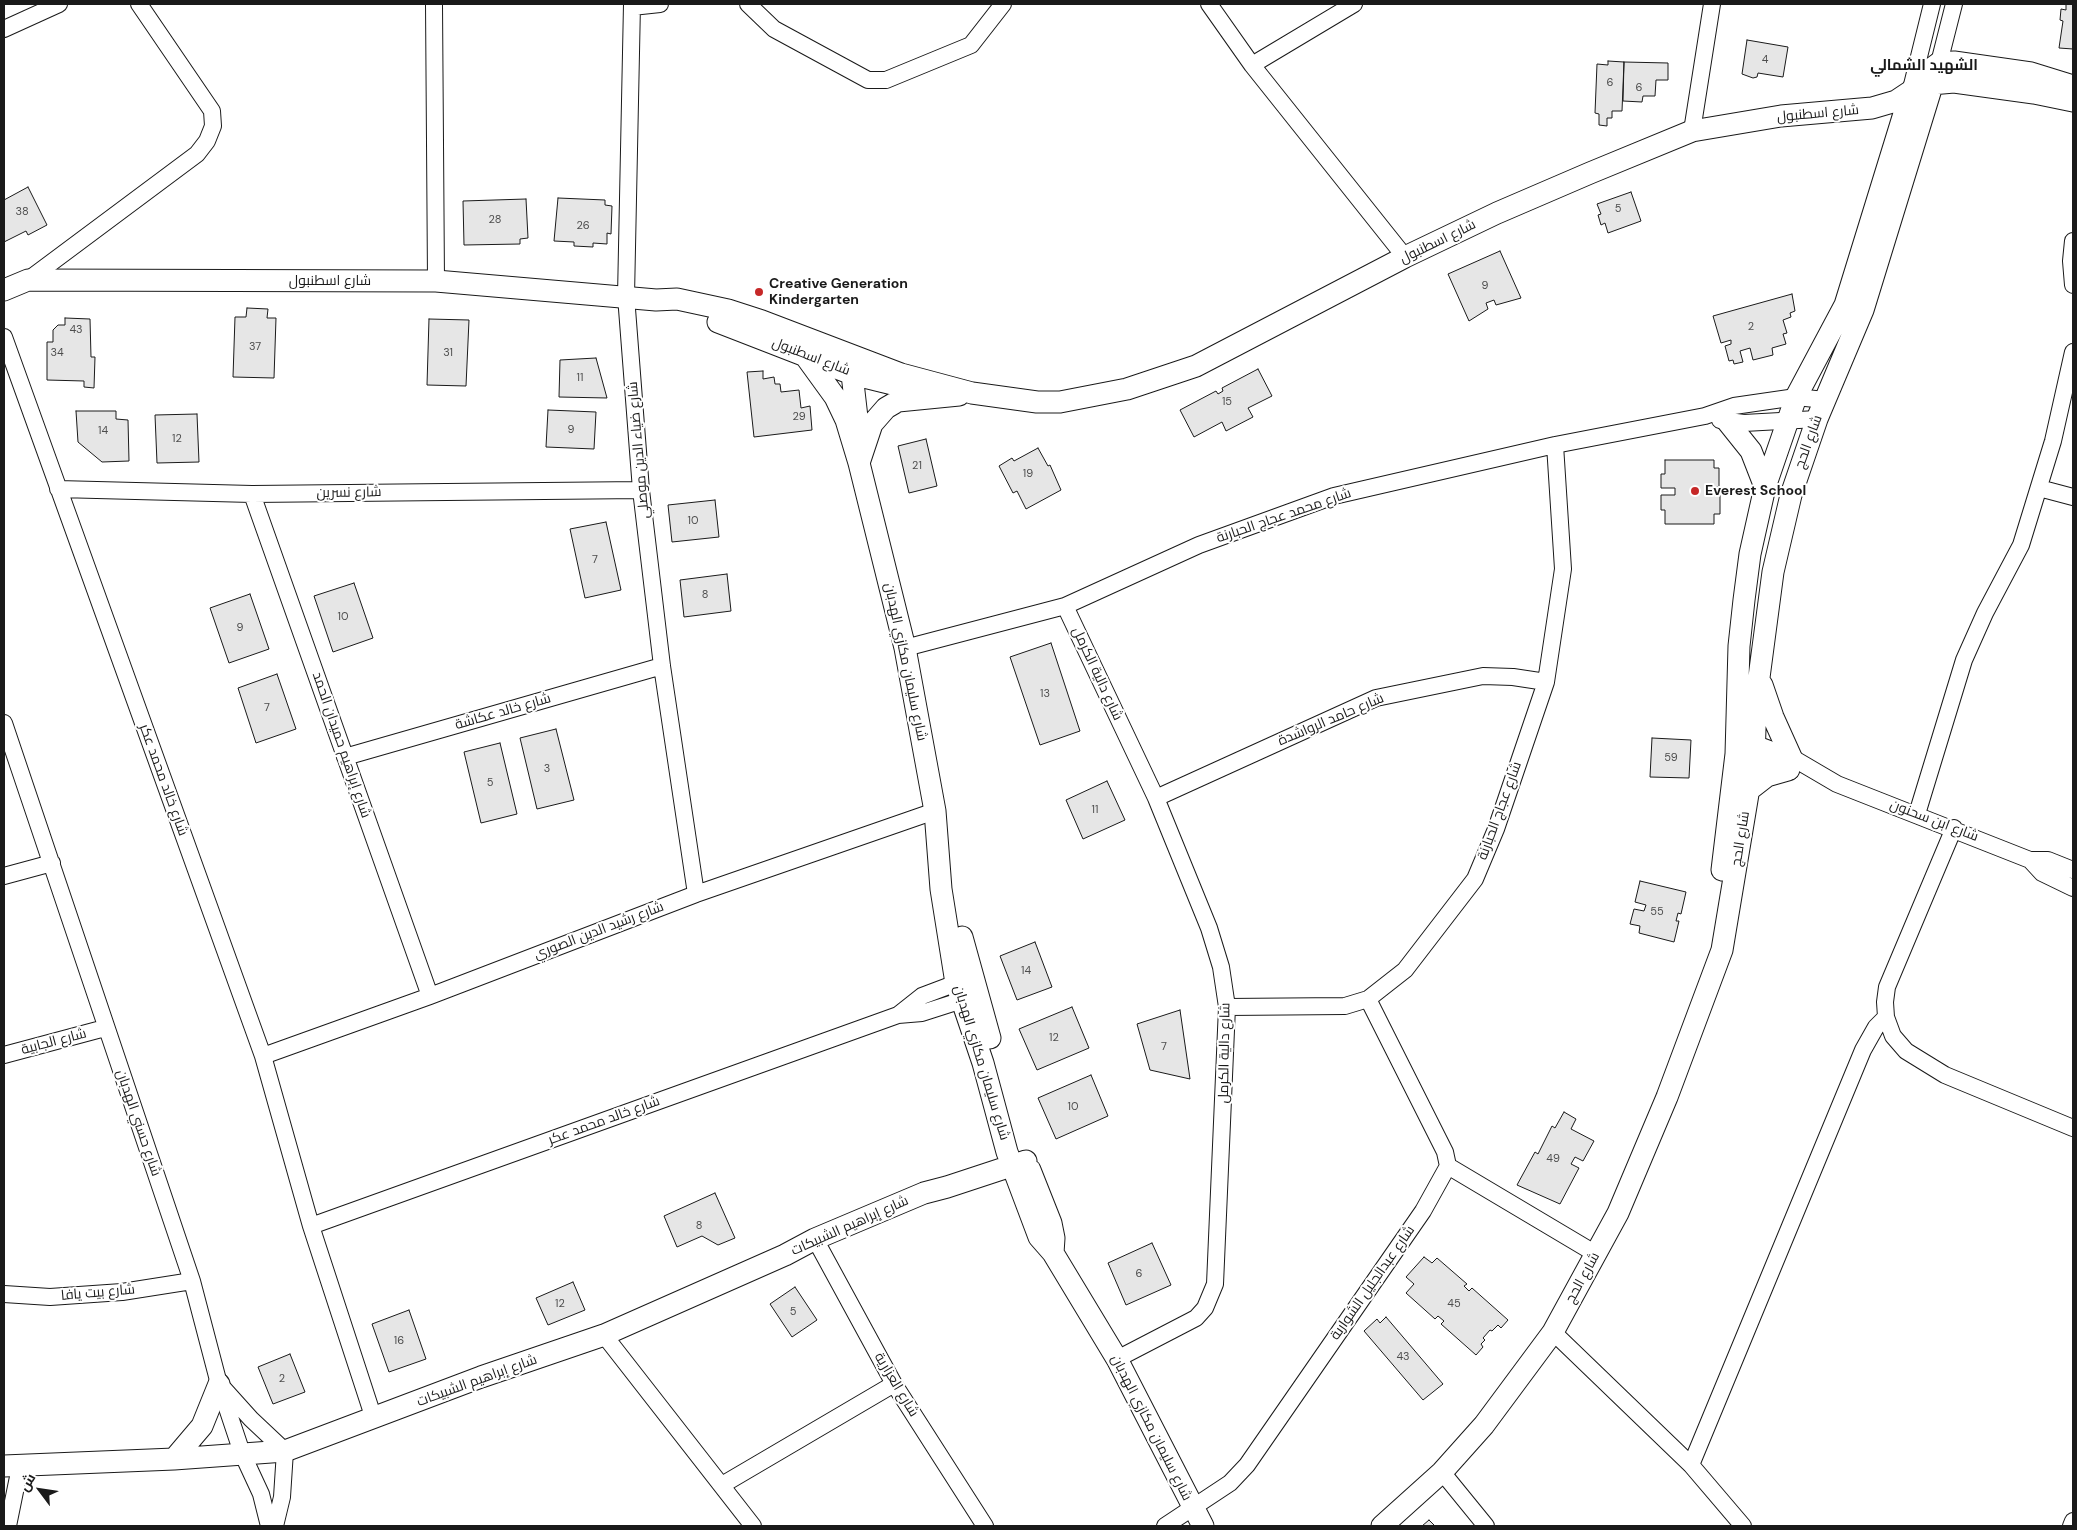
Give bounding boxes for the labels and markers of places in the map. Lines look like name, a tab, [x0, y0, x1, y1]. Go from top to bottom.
place label: Creative Generation Kindergarten	[769, 276, 908, 308]
marker: Creative Generation Kindergarten	[753, 286, 765, 298]
place label: Everest School	[1705, 483, 1806, 499]
marker: Everest School	[1689, 485, 1701, 497]

